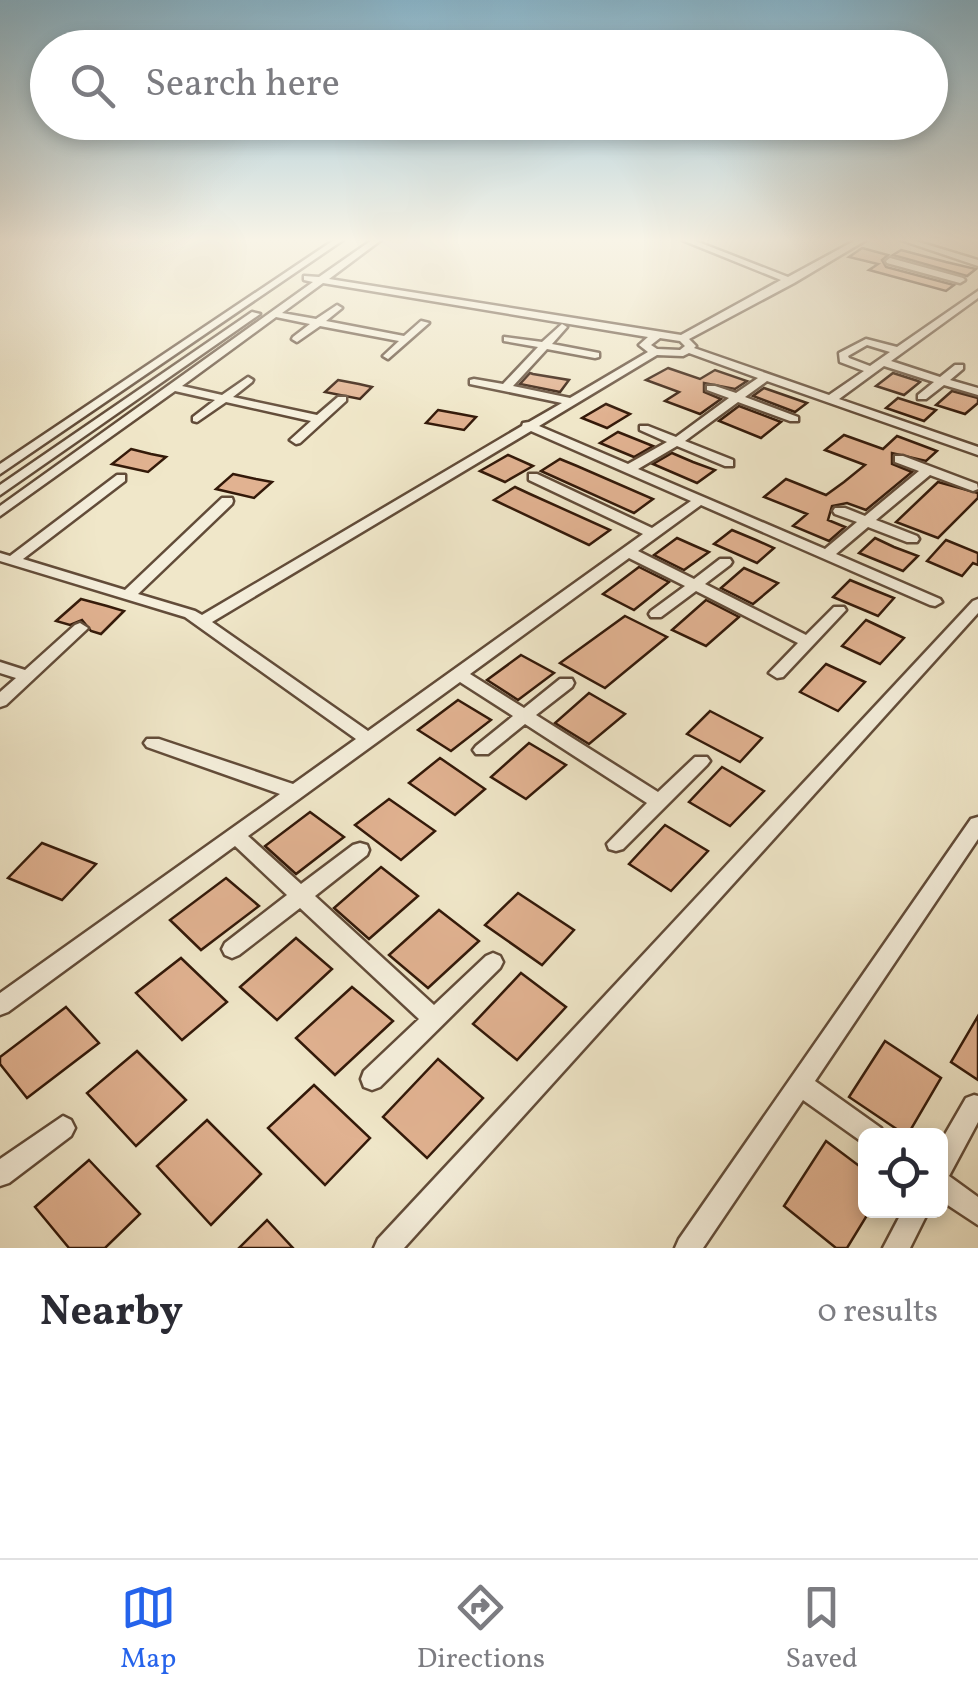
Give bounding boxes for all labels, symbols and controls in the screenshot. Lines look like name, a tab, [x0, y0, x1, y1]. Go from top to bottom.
search box	[30, 30, 948, 140]
icon: search	[65, 58, 120, 113]
text: Search here	[145, 59, 340, 112]
map controls	[858, 1128, 948, 1218]
button: locate	[858, 1128, 948, 1218]
text: Nearby	[40, 1284, 183, 1343]
text: 0 results	[818, 1291, 938, 1335]
tab: Map	[120, 1580, 176, 1679]
tab: Directions	[417, 1580, 545, 1679]
tab: Saved	[786, 1580, 858, 1679]

